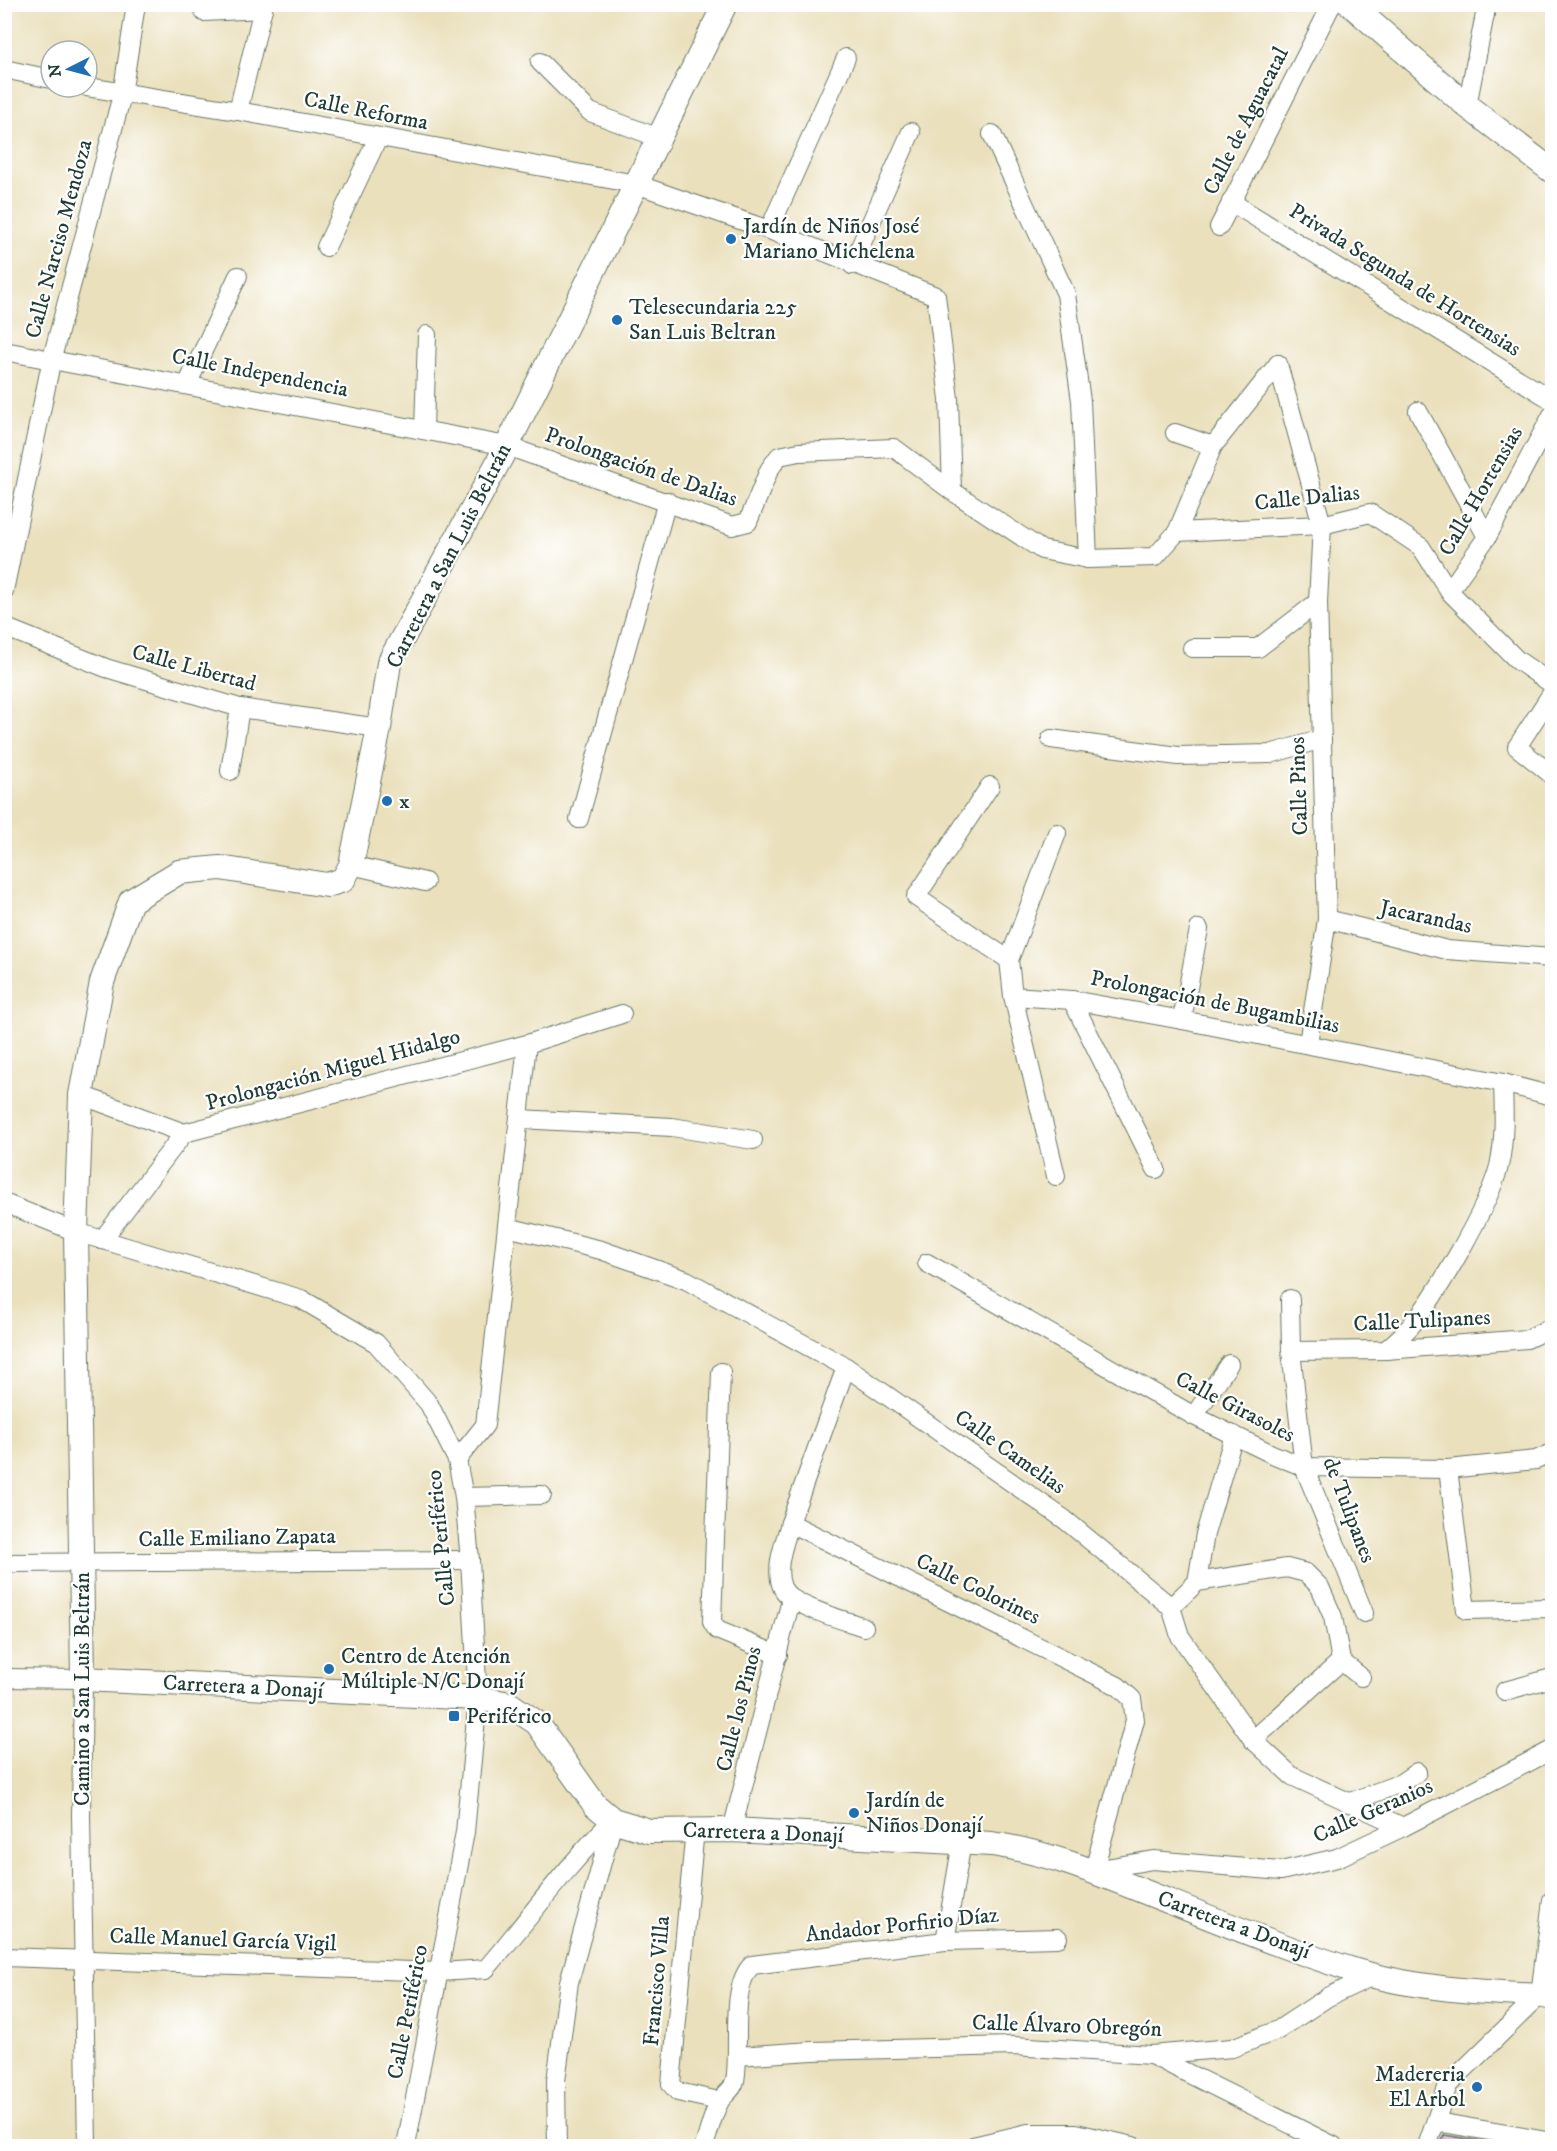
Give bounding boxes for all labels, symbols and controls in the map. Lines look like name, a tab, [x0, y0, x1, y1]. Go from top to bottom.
north arrow	[39, 39, 99, 99]
street label: Calle de Aguacatal	[1197, 42, 1295, 199]
text: N	[44, 63, 66, 78]
street label: Calle Reforma	[301, 86, 431, 136]
street label: Calle Narciso Mendoza	[19, 136, 99, 341]
street label: Privada Segunda de Hortensias	[1284, 197, 1526, 363]
place label: Jardín de Niños José Mariano Michelena	[741, 213, 919, 265]
marker: Jardín de Niños José Mariano Michelena	[724, 232, 738, 246]
place label: Telesecundaria 225 San Luis Beltran	[629, 294, 797, 346]
marker: Telesecundaria 225 San Luis Beltran	[610, 313, 624, 327]
street label: Calle Independencia	[170, 343, 351, 403]
street label: Prolongación de Dalias	[541, 421, 741, 513]
street label: Calle Hortensias	[1433, 421, 1529, 561]
street label: Carretera a San Luis Beltrán	[380, 439, 518, 673]
street label: Calle Dalias	[1253, 479, 1361, 517]
street label: Calle Libertad	[129, 638, 259, 698]
street label: Calle Pinos	[1284, 736, 1314, 836]
place label: x	[399, 788, 410, 815]
marker: x	[380, 794, 394, 808]
street label: Jacarandas	[1376, 894, 1474, 940]
street label: Prolongación de Bugambilias	[1088, 965, 1342, 1039]
street label: Prolongación Miguel Hidalgo	[203, 1023, 463, 1117]
street label: Calle Tulipanes	[1353, 1304, 1491, 1338]
street label: Calle Girasoles	[1171, 1365, 1299, 1449]
street label: Calle Camelias	[949, 1404, 1071, 1500]
street label: de Tulipanes	[1317, 1453, 1381, 1567]
street label: Calle Periférico	[420, 1469, 462, 1607]
street label: Calle Emiliano Zapata	[138, 1523, 337, 1553]
street label: Calle Colorines	[911, 1547, 1045, 1631]
street label: Camino a San Luis Beltrán	[69, 1571, 96, 1806]
place label: Centro de Atención Múltiple N/C Donají	[341, 1643, 525, 1695]
street label: Calle los Pinos	[710, 1644, 768, 1774]
marker: Centro de Atención Múltiple N/C Donají	[322, 1662, 336, 1676]
street label: Carretera a Donají	[162, 1669, 325, 1705]
place label: Periférico	[466, 1703, 552, 1730]
marker: Periférico	[447, 1709, 461, 1723]
street label: Calle Geranios	[1309, 1773, 1437, 1849]
place label: Jardín de Niños Donají	[864, 1787, 984, 1839]
marker: Jardín de Niños Donají	[847, 1806, 861, 1820]
street label: Carretera a Donají	[682, 1817, 845, 1849]
street label: Carretera a Donají	[1154, 1885, 1315, 1966]
street label: Andador Porfirio Díaz	[804, 1901, 1000, 1949]
street label: Francisco Villa	[638, 1914, 676, 2047]
street label: Calle Manuel García Vigil	[109, 1923, 337, 1957]
street label: Calle Periférico	[382, 1942, 434, 2082]
street label: Calle Álvaro Obregón	[972, 2008, 1163, 2043]
place label: Madereria El Arbol	[1375, 2061, 1466, 2113]
marker: Madereria El Arbol	[1470, 2080, 1484, 2094]

